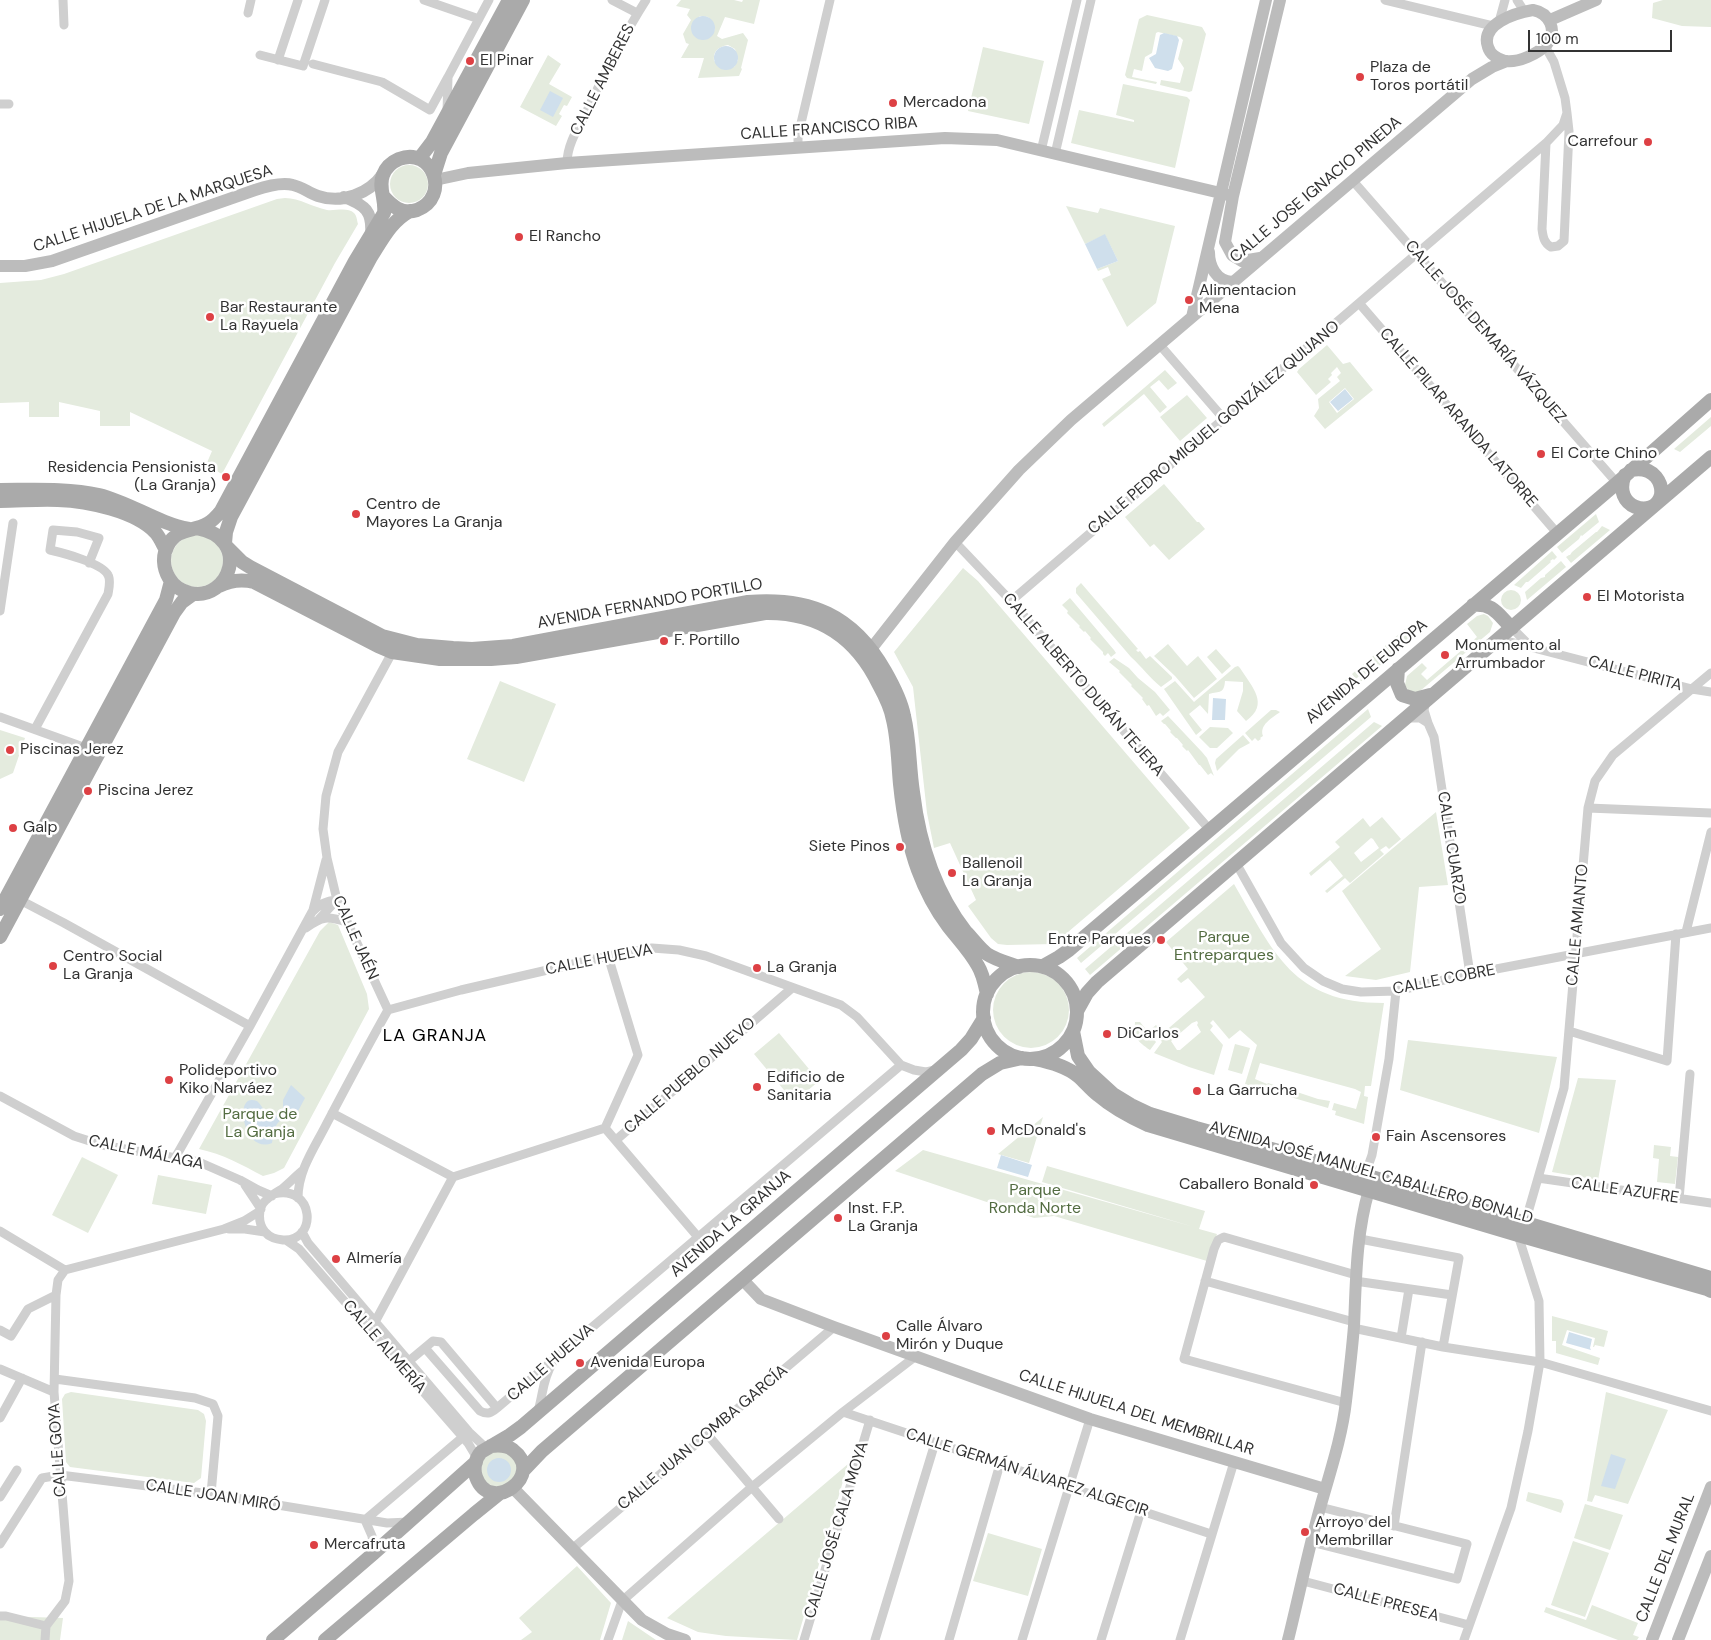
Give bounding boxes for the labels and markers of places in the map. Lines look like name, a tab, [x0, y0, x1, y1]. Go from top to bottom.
place label: El Pinar	[480, 51, 534, 71]
marker: El Pinar	[464, 55, 476, 67]
place label: Plaza de Toros portátil	[1370, 58, 1468, 96]
marker: Plaza de Toros portátil	[1354, 71, 1366, 83]
place label: Mercadona	[903, 93, 986, 113]
marker: Mercadona	[887, 97, 899, 109]
place label: Carrefour	[1568, 132, 1638, 152]
marker: Carrefour	[1642, 136, 1654, 148]
place label: El Rancho	[529, 227, 601, 247]
marker: El Rancho	[513, 231, 525, 243]
place label: Alimentacion Mena	[1199, 281, 1296, 319]
marker: Alimentacion Mena	[1183, 294, 1195, 306]
place label: Bar Restaurante La Rayuela	[220, 298, 337, 336]
marker: Bar Restaurante La Rayuela	[204, 311, 216, 323]
place label: El Corte Chino	[1551, 444, 1657, 464]
marker: El Corte Chino	[1535, 448, 1547, 460]
place label: Residencia Pensionista (La Granja)	[48, 458, 216, 496]
marker: Residencia Pensionista (La Granja)	[220, 471, 232, 483]
place label: Centro de Mayores La Granja	[366, 495, 502, 533]
marker: Centro de Mayores La Granja	[350, 508, 362, 520]
place label: El Motorista	[1597, 587, 1684, 607]
marker: El Motorista	[1581, 591, 1593, 603]
place label: F. Portillo	[674, 631, 740, 651]
marker: F. Portillo	[658, 635, 670, 647]
place label: Monumento al Arrumbador	[1455, 636, 1561, 674]
marker: Monumento al Arrumbador	[1439, 649, 1451, 661]
place label: Piscinas Jerez	[20, 740, 123, 760]
marker: Piscinas Jerez	[4, 744, 16, 756]
place label: Piscina Jerez	[98, 781, 193, 801]
marker: Piscina Jerez	[82, 785, 94, 797]
place label: Galp	[23, 818, 57, 838]
marker: Galp	[7, 822, 19, 834]
place label: Siete Pinos	[809, 837, 890, 857]
marker: Siete Pinos	[894, 841, 906, 853]
place label: Ballenoil La Granja	[962, 854, 1032, 892]
marker: Ballenoil La Granja	[946, 867, 958, 879]
place label: Entre Parques	[1048, 930, 1151, 950]
marker: Entre Parques	[1155, 934, 1167, 946]
place label: Centro Social La Granja	[63, 947, 162, 985]
place label: La Granja	[767, 958, 837, 978]
marker: Centro Social La Granja	[47, 960, 59, 972]
marker: La Granja	[751, 962, 763, 974]
place label: DiCarlos	[1117, 1024, 1179, 1044]
marker: DiCarlos	[1101, 1028, 1113, 1040]
place label: Polideportivo Kiko Narváez	[179, 1061, 277, 1099]
place label: Edificio de Sanitaria	[767, 1068, 845, 1106]
marker: Polideportivo Kiko Narváez	[163, 1074, 175, 1086]
marker: Edificio de Sanitaria	[751, 1081, 763, 1093]
place label: La Garrucha	[1207, 1081, 1297, 1101]
marker: La Garrucha	[1191, 1085, 1203, 1097]
place label: McDonald's	[1001, 1121, 1086, 1141]
marker: McDonald's	[985, 1125, 997, 1137]
place label: Fain Ascensores	[1386, 1127, 1506, 1147]
marker: Fain Ascensores	[1370, 1131, 1382, 1143]
place label: Caballero Bonald	[1179, 1175, 1304, 1195]
marker: Caballero Bonald	[1308, 1179, 1320, 1191]
place label: Inst. F.P. La Granja	[848, 1199, 918, 1237]
marker: Inst. F.P. La Granja	[832, 1212, 844, 1224]
place label: Almería	[346, 1249, 402, 1269]
marker: Almería	[330, 1253, 342, 1265]
place label: Calle Álvaro Mirón y Duque	[896, 1317, 1003, 1355]
marker: Calle Álvaro Mirón y Duque	[880, 1330, 892, 1342]
place label: Avenida Europa	[590, 1353, 705, 1373]
marker: Avenida Europa	[574, 1357, 586, 1369]
place label: Arroyo del Membrillar	[1315, 1513, 1393, 1551]
marker: Arroyo del Membrillar	[1299, 1526, 1311, 1538]
place label: Mercafruta	[324, 1535, 406, 1555]
marker: Mercafruta	[308, 1539, 320, 1551]

